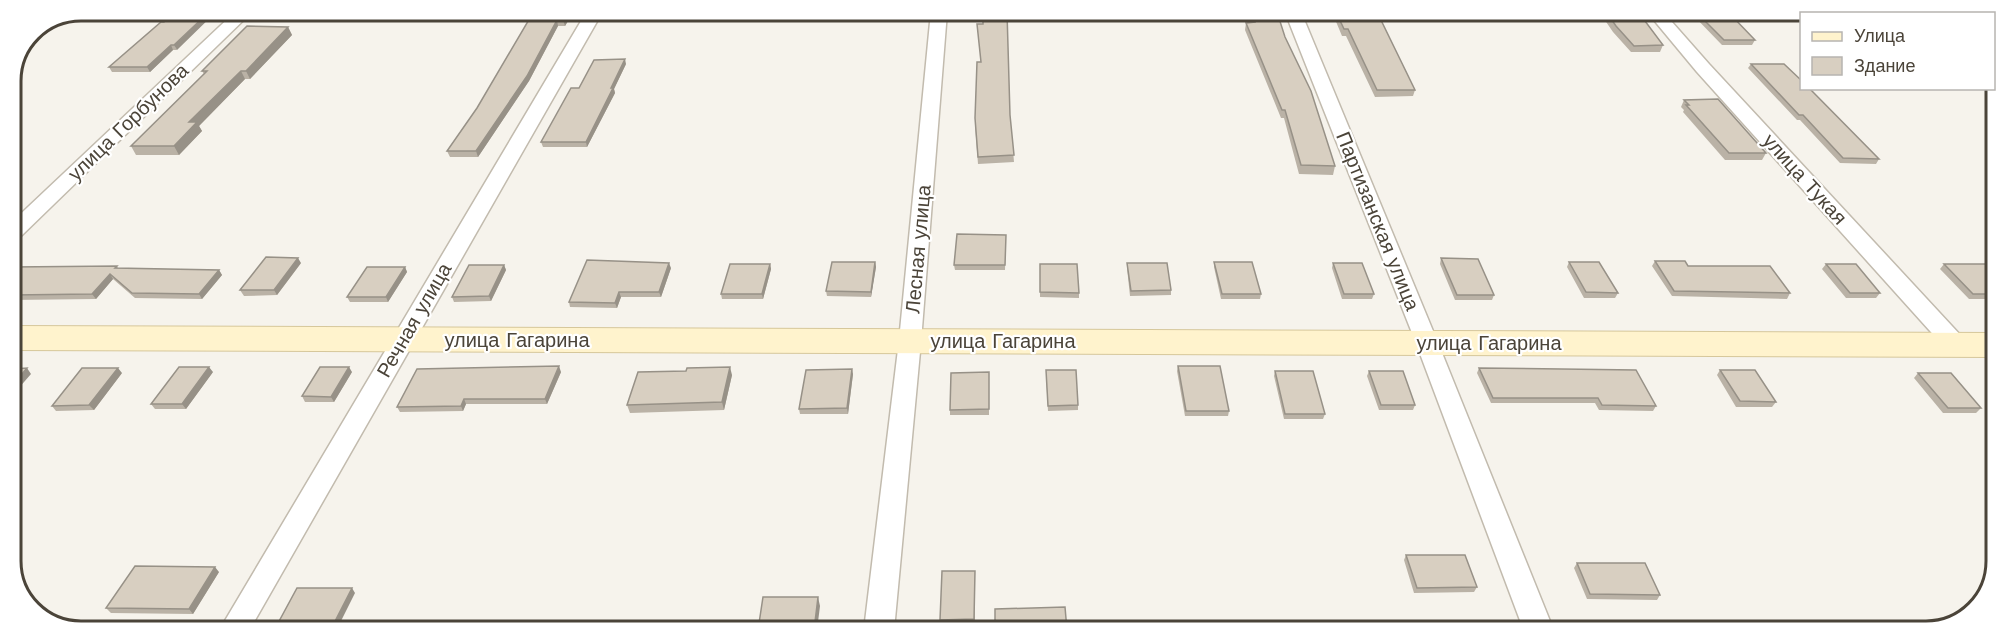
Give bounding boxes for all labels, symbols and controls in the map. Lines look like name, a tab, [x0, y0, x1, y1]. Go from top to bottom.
legend	[1800, 12, 1995, 90]
text: Улица	[1854, 25, 1906, 46]
text: Здание	[1854, 55, 1915, 76]
street label: улица Горбунова	[63, 58, 194, 186]
street label: Партизанская улица	[1331, 128, 1425, 315]
street label: улица Тукая	[1758, 129, 1852, 229]
street label: Лесная улица	[900, 183, 936, 314]
street label: Речная улица	[372, 258, 457, 381]
street label: улица Гагарина	[444, 328, 590, 352]
street label: улица Гагарина	[930, 329, 1076, 353]
street label: улица Гагарина	[1416, 331, 1562, 355]

